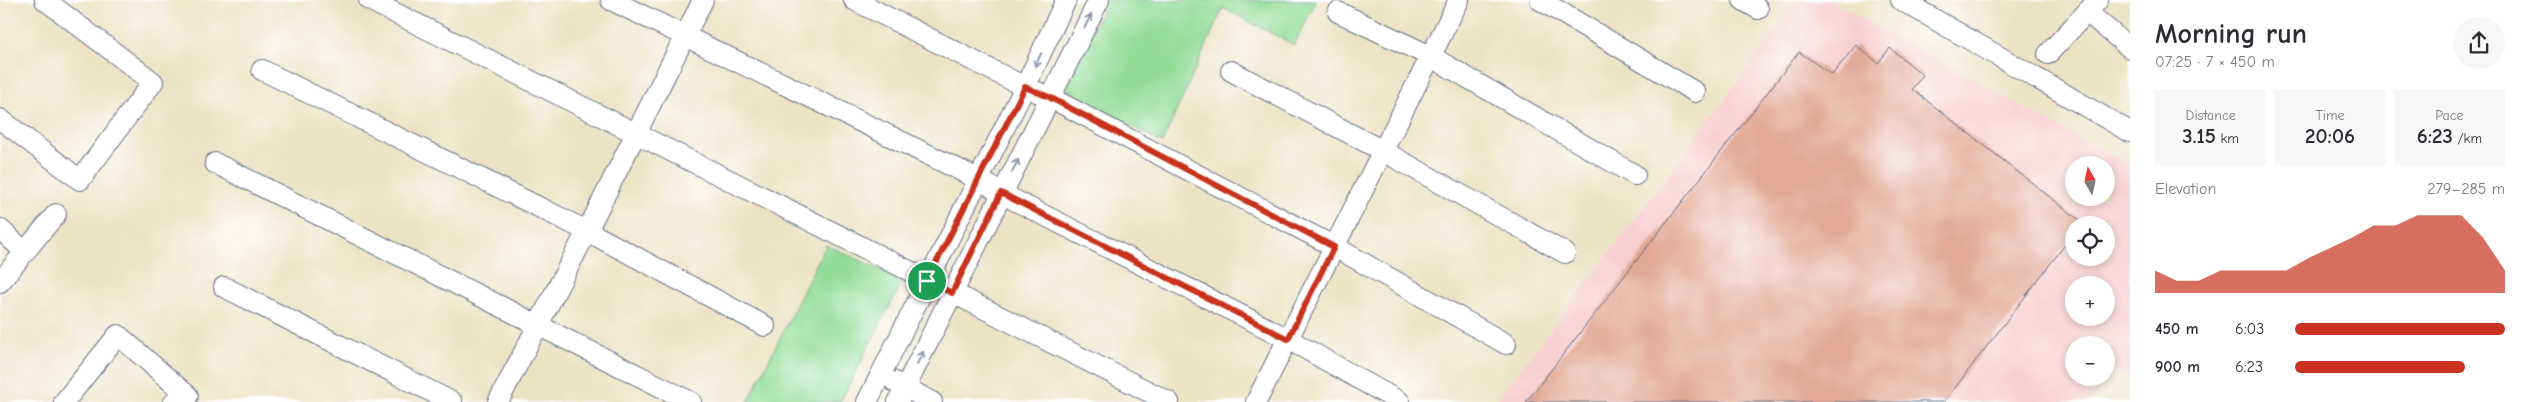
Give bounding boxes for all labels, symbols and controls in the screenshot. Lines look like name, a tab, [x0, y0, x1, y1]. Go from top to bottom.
one-way arrow	[1083, 13, 1093, 28]
button: share	[2453, 17, 2505, 69]
text: Morning run	[2155, 18, 2307, 50]
one-way arrow	[1033, 52, 1042, 67]
text: 07:25 · 7 × 450 m	[2155, 53, 2275, 71]
text: Distance	[2186, 107, 2236, 124]
text: Time	[2315, 107, 2345, 124]
text: Pace	[2435, 107, 2463, 124]
text: 3.15	[2182, 124, 2216, 148]
text: 20:06	[2305, 124, 2355, 148]
text: 6:23	[2417, 124, 2453, 148]
text: km	[2216, 130, 2239, 147]
text: /km	[2453, 130, 2482, 147]
north arrow	[2065, 156, 2115, 206]
map controls	[2065, 156, 2115, 386]
one-way arrow	[1010, 158, 1020, 173]
text: Elevation	[2155, 180, 2216, 198]
text: 279–285 m	[2427, 180, 2505, 198]
button: locate	[2065, 216, 2115, 266]
pin	[906, 260, 948, 302]
icon: arrive	[913, 267, 941, 295]
button: +	[2065, 276, 2115, 326]
text: 450 m	[2155, 320, 2199, 338]
text: 6:03	[2235, 320, 2264, 338]
button: −	[2065, 336, 2115, 386]
one-way arrow	[915, 351, 925, 366]
text: 900 m	[2155, 358, 2200, 376]
text: 6:23	[2235, 358, 2263, 376]

